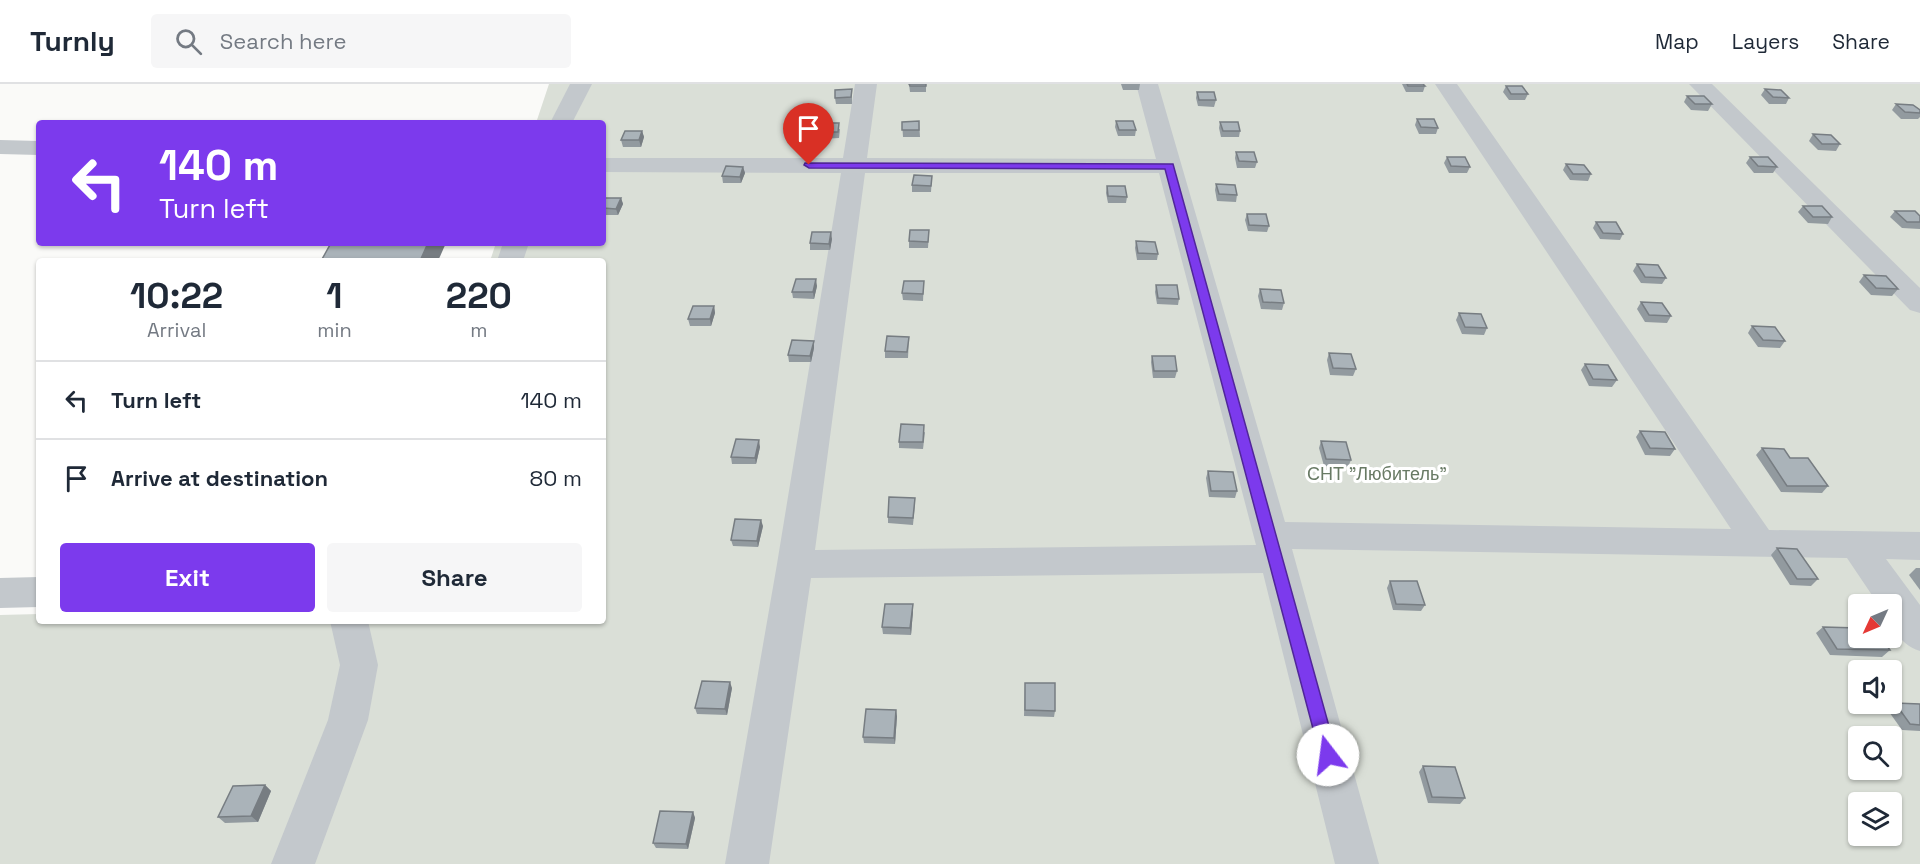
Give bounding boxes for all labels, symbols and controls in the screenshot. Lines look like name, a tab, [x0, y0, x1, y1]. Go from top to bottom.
search box	[151, 14, 571, 68]
text: Turnly	[30, 23, 115, 59]
icon: search	[172, 25, 205, 58]
text: Search here	[220, 27, 347, 55]
text: Map	[1655, 28, 1699, 55]
text: Layers	[1732, 28, 1799, 55]
text: Share	[1832, 28, 1890, 55]
pin	[783, 103, 834, 165]
icon: arrive	[792, 112, 825, 145]
text: 140 m	[159, 139, 278, 192]
icon: left	[60, 144, 138, 222]
text: Turn left	[159, 191, 269, 226]
text: 10:22	[130, 273, 223, 319]
text: 1	[326, 273, 343, 319]
text: 220	[446, 273, 512, 319]
text: Arrival	[147, 317, 206, 343]
text: min	[317, 317, 352, 343]
text: m	[470, 317, 487, 343]
icon: left	[60, 384, 93, 417]
text: Turn left	[111, 386, 201, 414]
text: 140 m	[520, 386, 582, 414]
icon: arrive	[60, 462, 93, 495]
park label: СНТ "Любитель"	[1307, 462, 1447, 485]
text: Arrive at destination	[111, 464, 328, 492]
text: 80 m	[530, 464, 582, 492]
button: Exit	[60, 543, 315, 612]
button: Share	[327, 543, 582, 612]
north arrow	[1848, 594, 1902, 648]
map controls	[1848, 594, 1902, 846]
button: sound	[1848, 660, 1902, 714]
position arrow	[1296, 723, 1360, 787]
button: search	[1848, 726, 1902, 780]
button: layers	[1848, 792, 1902, 846]

